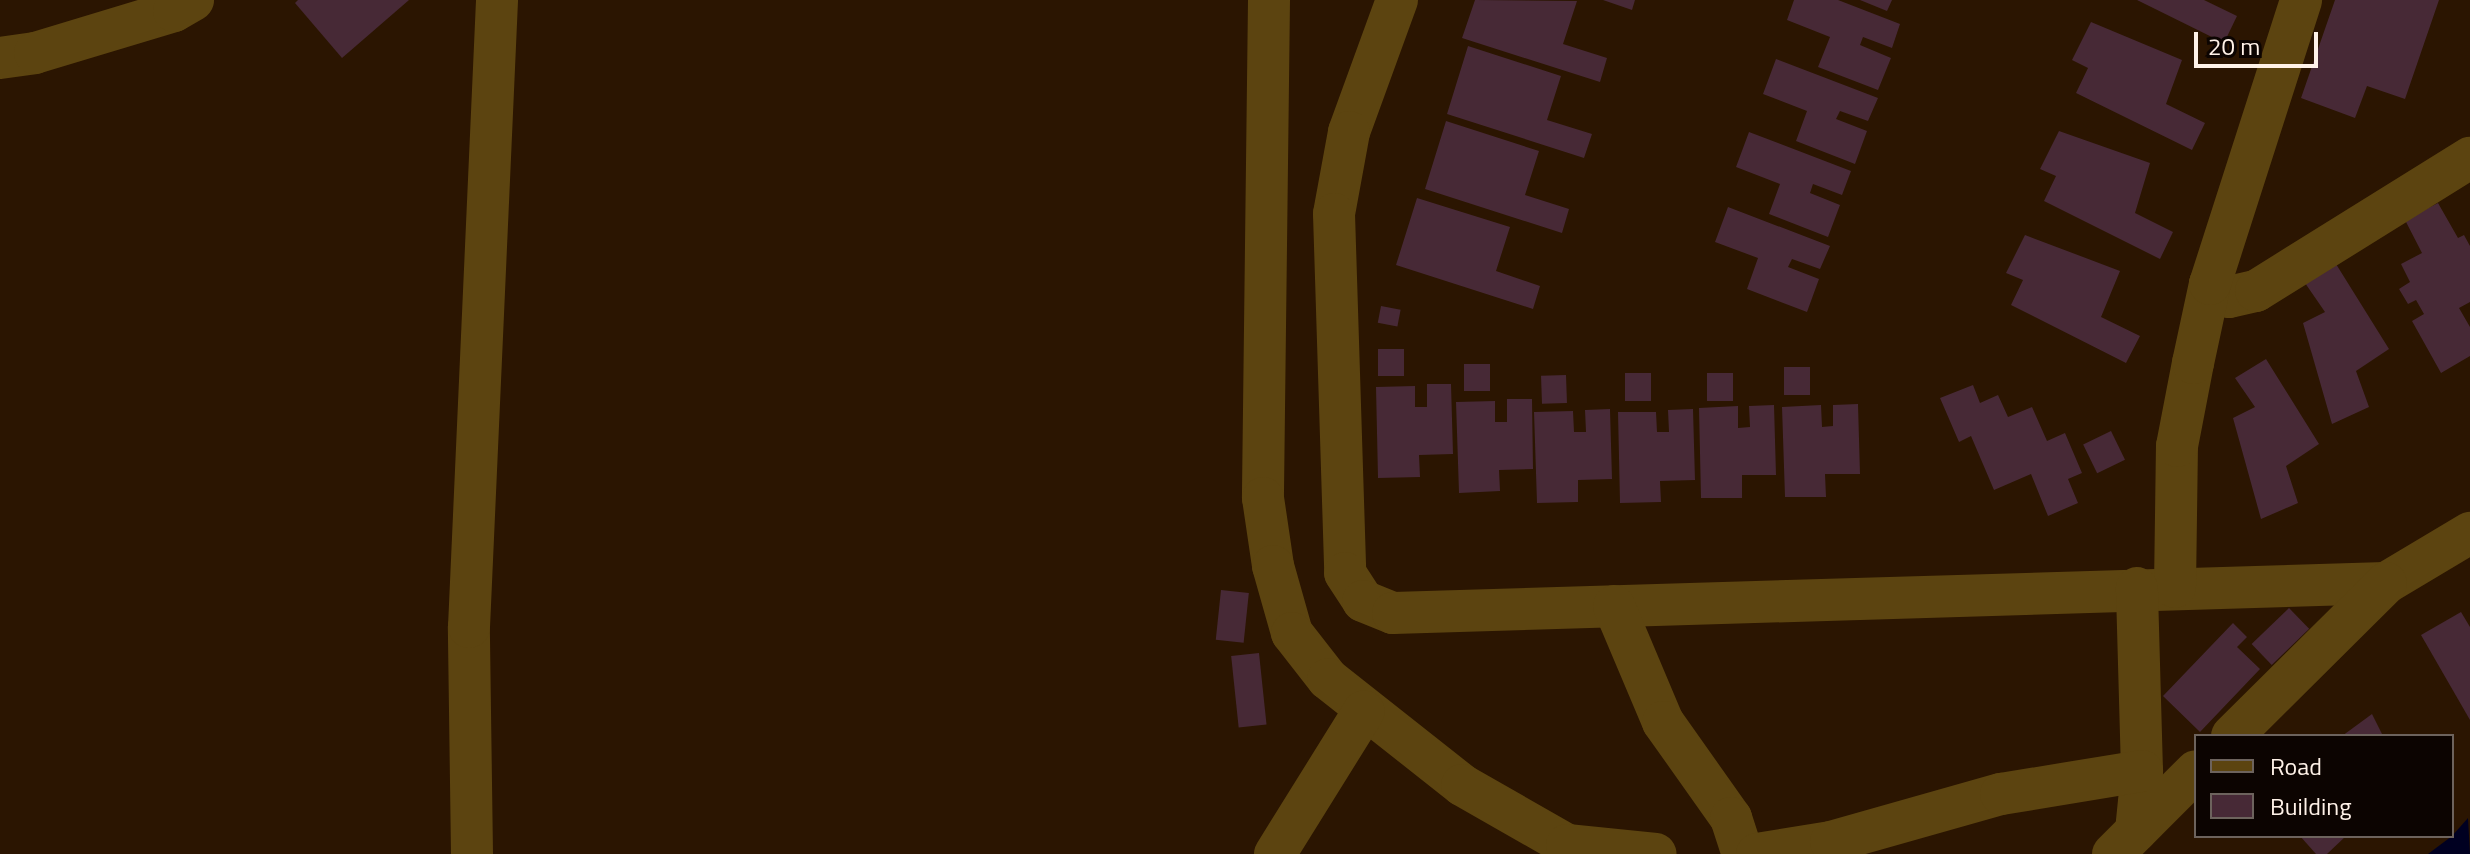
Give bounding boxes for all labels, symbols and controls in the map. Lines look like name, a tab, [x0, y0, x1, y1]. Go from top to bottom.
scale bar	[2198, 16, 2322, 66]
text: 20 m	[2208, 28, 2260, 64]
legend	[2194, 734, 2454, 838]
text: Road	[2270, 748, 2322, 784]
text: Building	[2270, 788, 2352, 824]

